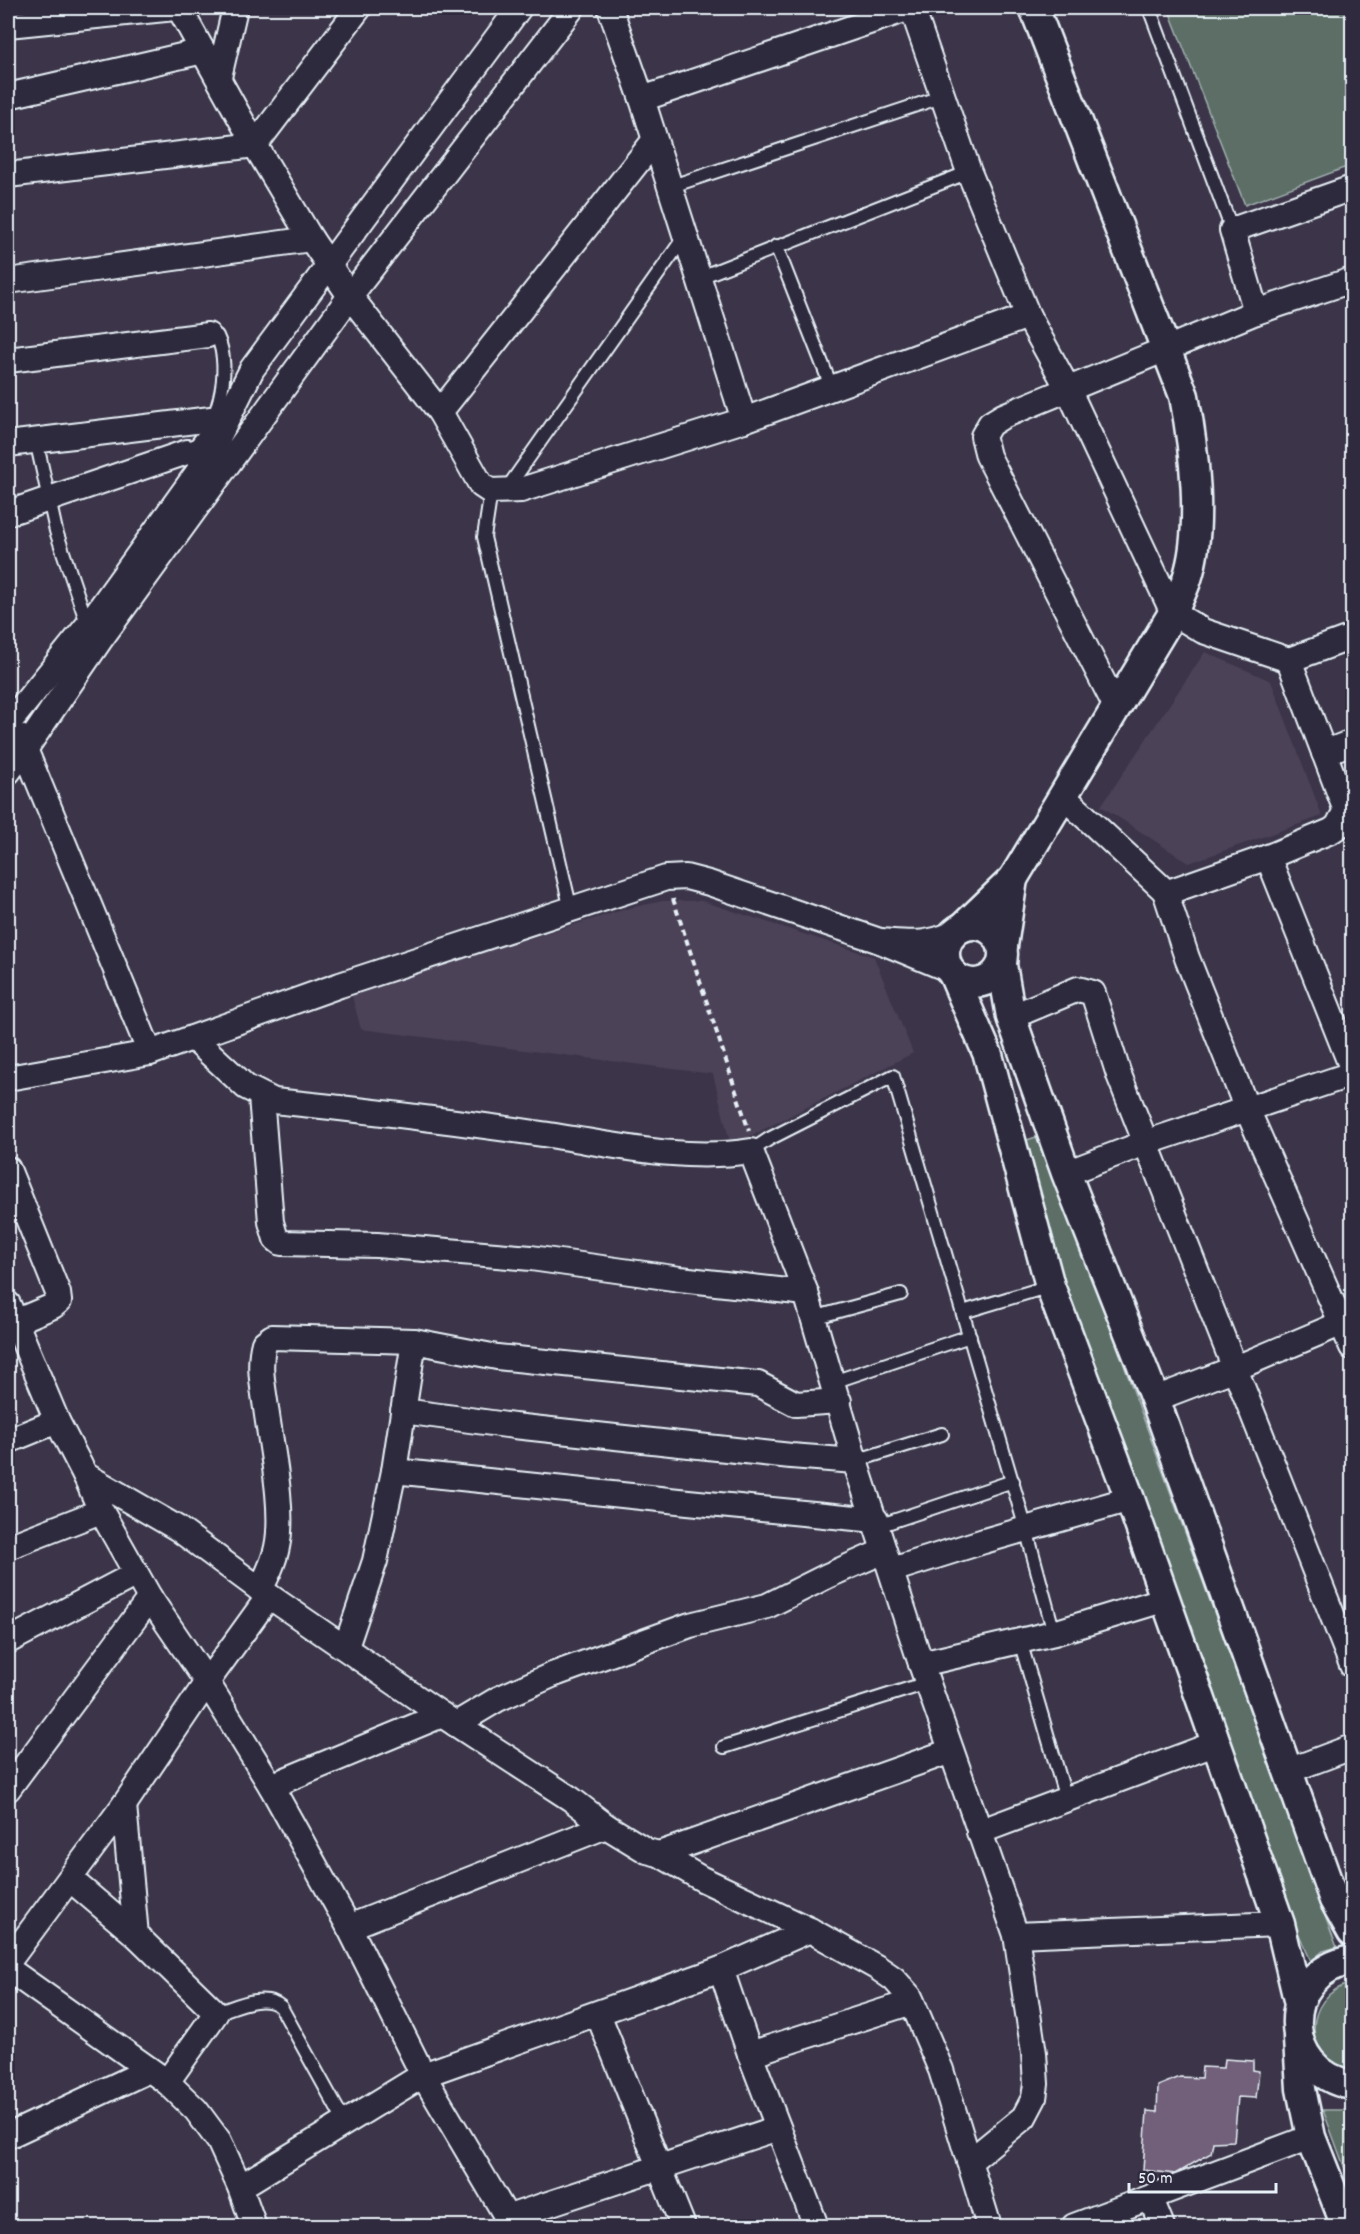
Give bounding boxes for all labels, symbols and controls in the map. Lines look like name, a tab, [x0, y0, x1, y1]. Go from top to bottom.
scale bar	[1129, 2156, 1276, 2194]
text: 50 m	[1138, 2167, 1173, 2192]

